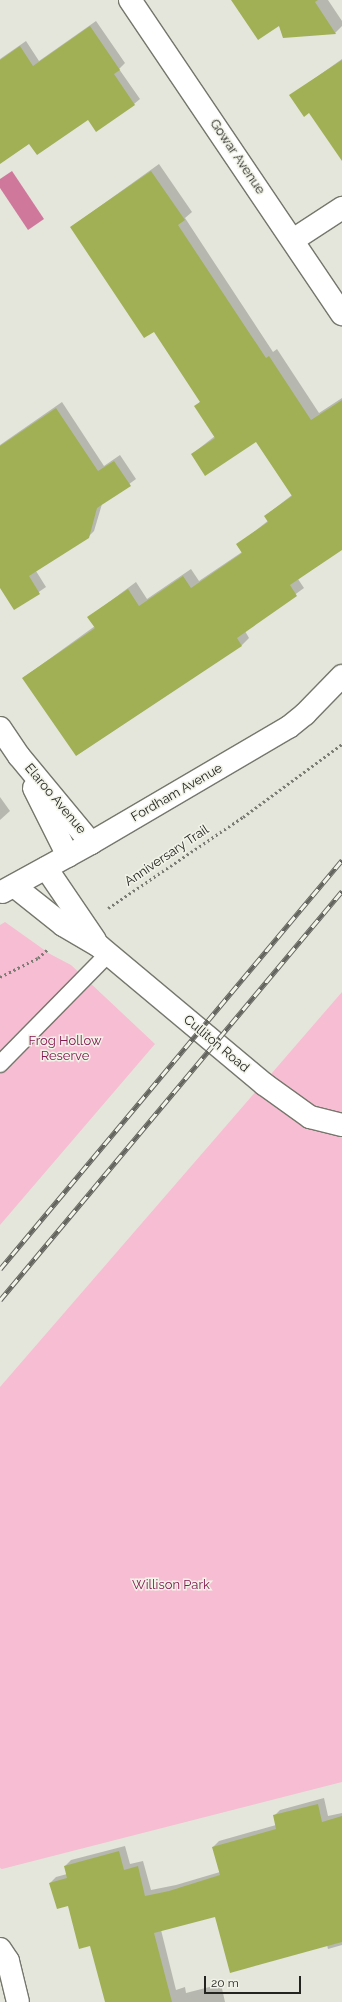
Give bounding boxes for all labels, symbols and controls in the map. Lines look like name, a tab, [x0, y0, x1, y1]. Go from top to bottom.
street label: Gowar Avenue	[206, 116, 268, 198]
street label: Elaroo Avenue	[21, 761, 89, 837]
street label: Fordham Avenue	[129, 761, 225, 825]
street label: Anniversary Trail	[122, 822, 212, 890]
street label: Culliton Road	[180, 1012, 252, 1076]
park label: Frog Hollow Reserve	[29, 1034, 101, 1065]
park label: Willison Park	[132, 1577, 210, 1593]
scale bar	[206, 1968, 303, 1994]
text: 20 m	[211, 1976, 239, 1990]

